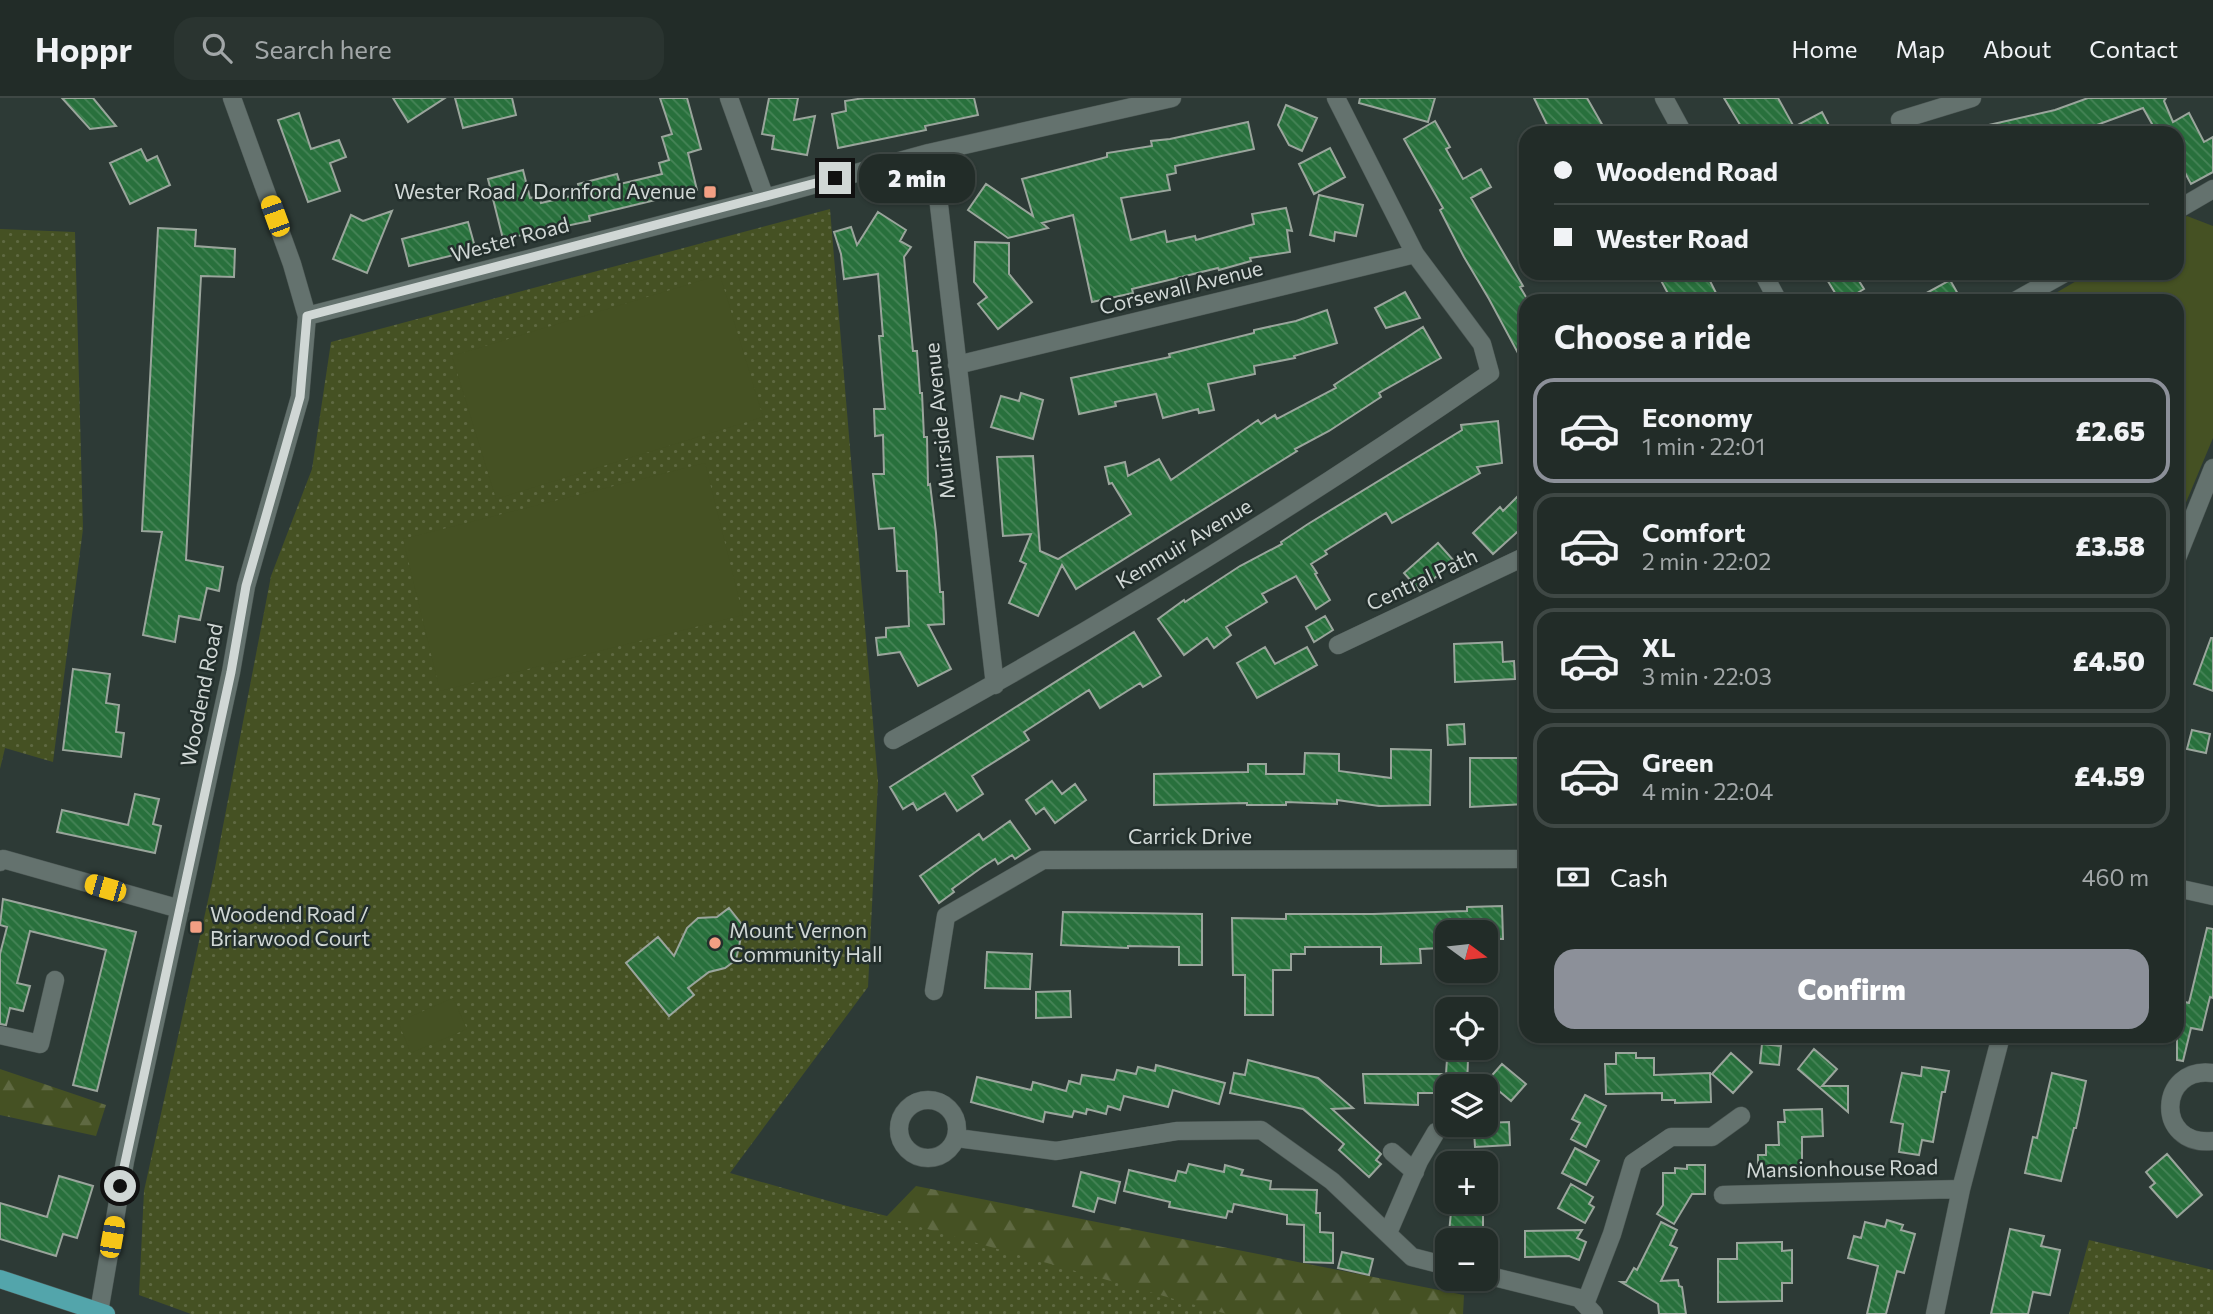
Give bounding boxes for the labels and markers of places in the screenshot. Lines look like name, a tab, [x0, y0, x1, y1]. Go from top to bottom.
place label: Wester Road / Dornford Avenue	[394, 178, 696, 203]
marker: Wester Road / Dornford Avenue	[702, 184, 718, 200]
place label: Woodend Road / Briarwood Court	[210, 901, 370, 950]
place label: Mount Vernon Community Hall	[729, 917, 883, 966]
marker: Woodend Road / Briarwood Court	[188, 919, 204, 935]
marker: Mount Vernon Community Hall	[707, 935, 723, 951]

